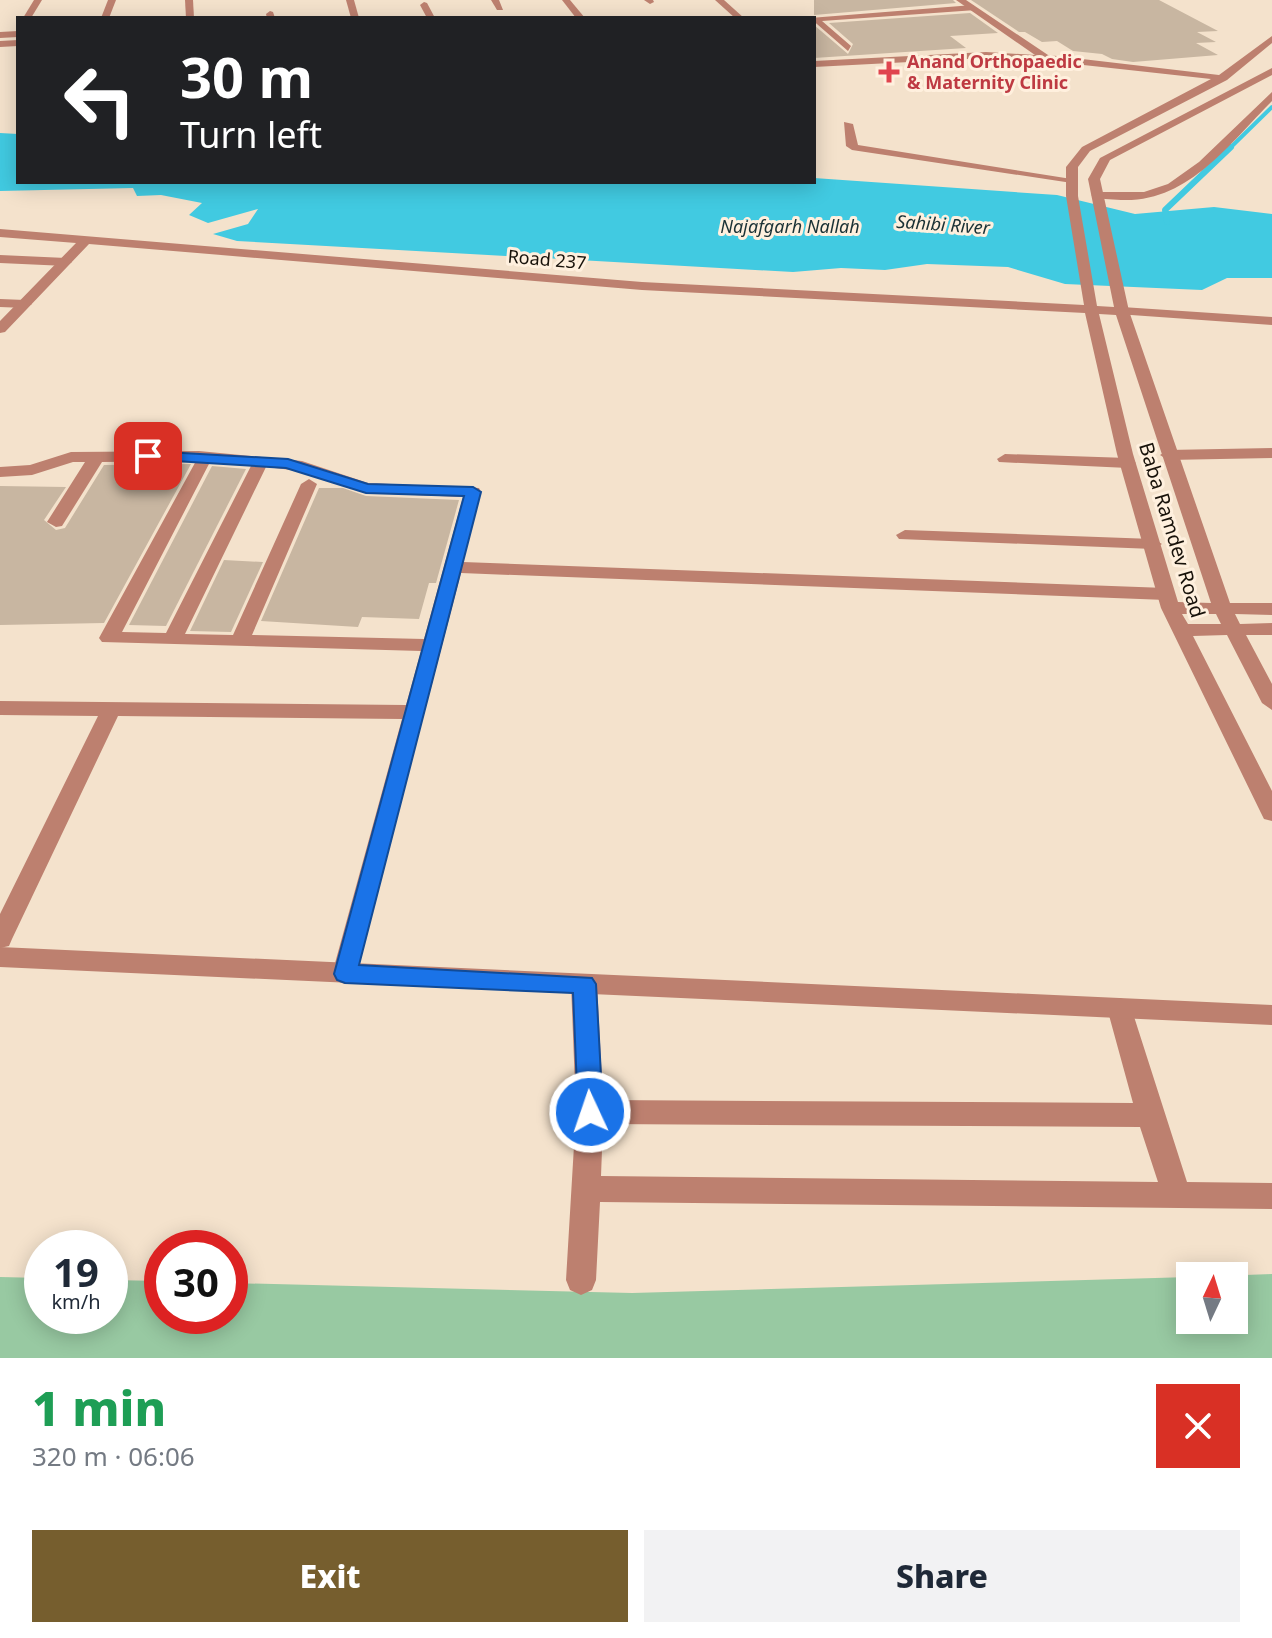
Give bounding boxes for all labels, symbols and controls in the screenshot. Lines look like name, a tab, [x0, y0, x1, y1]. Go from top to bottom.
text: 30 m	[180, 38, 313, 114]
icon: left	[48, 48, 152, 152]
place label: Anand Orthopaedic & Maternity Clinic	[907, 49, 1082, 94]
marker: Anand Orthopaedic & Maternity Clinic	[878, 61, 900, 83]
text: Turn left	[180, 110, 322, 159]
water label: Sahibi River	[896, 209, 991, 239]
water label: Najafgarh Nallah	[720, 214, 860, 238]
street label: Road 237	[507, 244, 587, 274]
pin	[114, 422, 182, 490]
icon: arrive	[126, 434, 170, 478]
street label: Baba Ramdev Road	[1133, 439, 1212, 621]
position arrow	[548, 1070, 632, 1154]
speed limit sign: 30	[144, 1230, 248, 1334]
text: 19	[53, 1244, 99, 1299]
north arrow	[1176, 1262, 1248, 1334]
map controls	[1176, 1262, 1248, 1334]
text: km/h	[51, 1288, 101, 1315]
text: 1 min	[32, 1375, 166, 1440]
button: close	[1156, 1384, 1240, 1468]
text: 320 m · 06:06	[32, 1438, 195, 1474]
button: Exit	[32, 1530, 628, 1622]
button: Share	[644, 1530, 1240, 1622]

